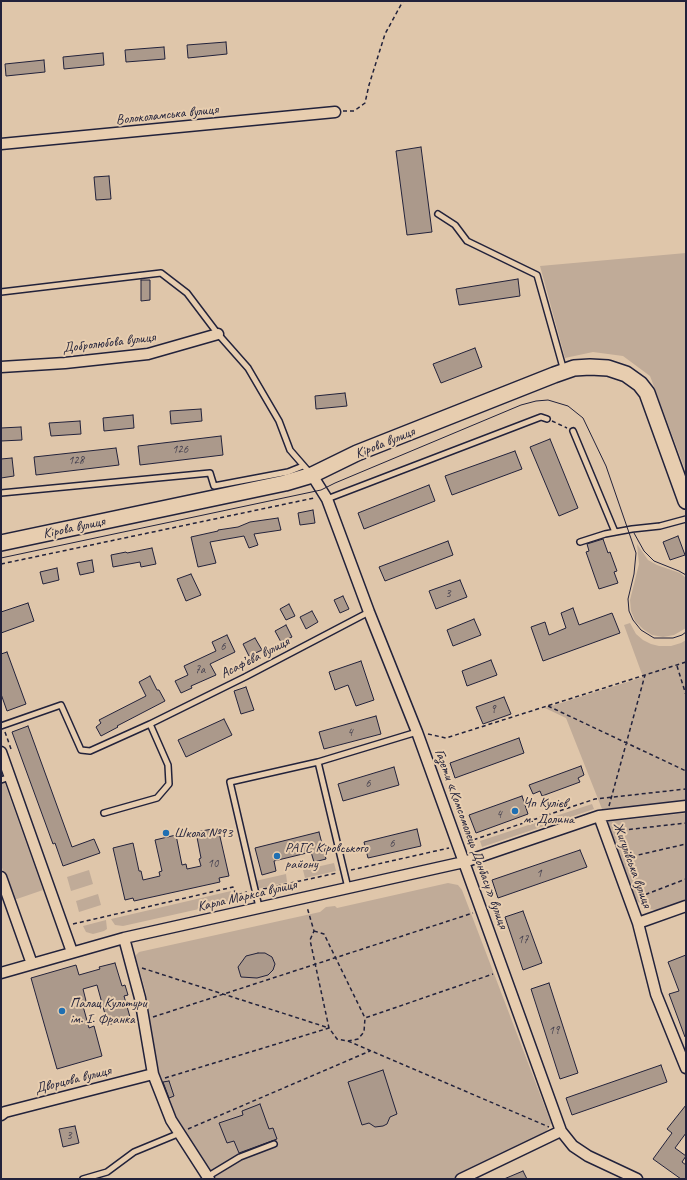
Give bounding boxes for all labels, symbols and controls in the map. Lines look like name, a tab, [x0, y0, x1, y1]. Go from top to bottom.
street label: Волоколамська вулиця	[115, 101, 219, 129]
street label: Добролюбова вулиця	[62, 329, 156, 357]
street label: Кірова вулиця	[353, 423, 417, 463]
house number: 126	[172, 443, 188, 457]
house number: 128	[68, 454, 84, 468]
street label: Кірова вулиця	[42, 513, 106, 543]
house number: 3	[445, 587, 451, 601]
street label: Асаф’єва вулиця	[218, 633, 292, 683]
house number: 6	[220, 640, 226, 654]
house number: 7а	[195, 663, 205, 677]
house number: 9	[490, 703, 496, 717]
house number: 4	[347, 726, 353, 740]
street label: Газети «Комсомолець Донбасу» вулиця	[431, 747, 511, 931]
house number: 6	[365, 777, 371, 791]
place label: Чп Кулієв м. Долина	[523, 795, 574, 828]
marker: Чп Кулієв м. Долина	[510, 806, 520, 816]
house number: 4	[496, 808, 502, 822]
street label: Жигулівська вулиця	[609, 820, 655, 910]
place label: Школа №93	[174, 825, 232, 841]
marker: Школа №93	[161, 828, 171, 838]
house number: 6	[389, 837, 395, 851]
place label: РАГС Кіровського району	[285, 840, 368, 872]
marker: РАГС Кіровського району	[272, 851, 282, 861]
house number: 10	[208, 857, 218, 871]
house number: 1	[536, 867, 542, 881]
street label: Карла Маркса вулиця	[196, 876, 298, 916]
house number: 17	[518, 933, 528, 947]
place label: Палац Культури ім. І. Франка	[70, 995, 147, 1028]
marker: Палац Культури ім. І. Франка	[57, 1006, 67, 1016]
house number: 19	[549, 1024, 559, 1038]
street label: Дворцова вулиця	[33, 1062, 113, 1098]
house number: 3	[66, 1129, 72, 1143]

